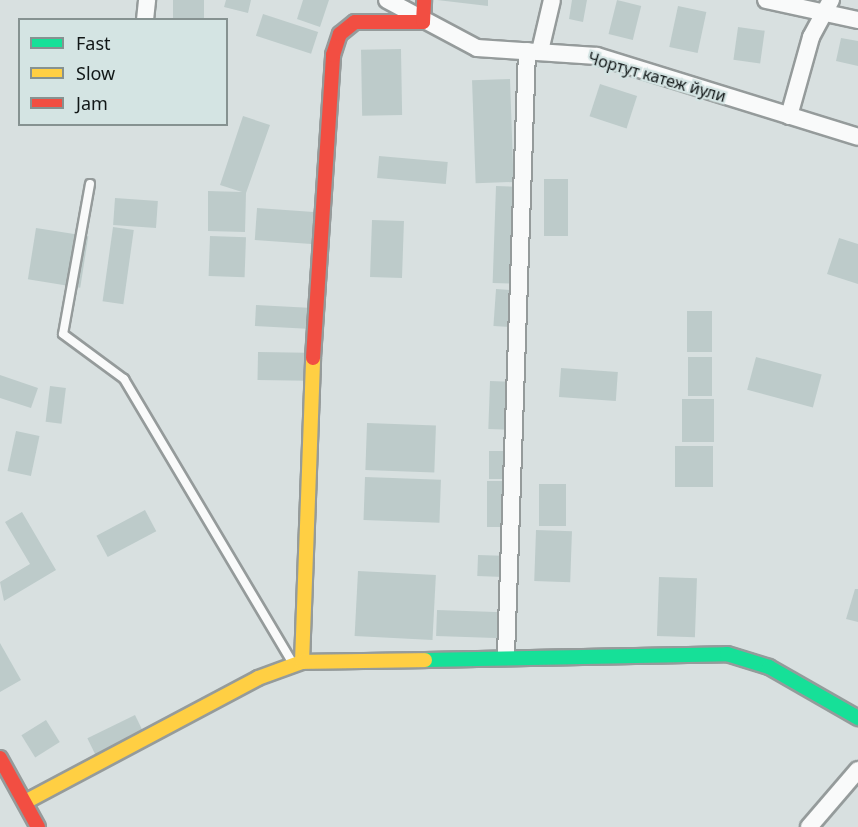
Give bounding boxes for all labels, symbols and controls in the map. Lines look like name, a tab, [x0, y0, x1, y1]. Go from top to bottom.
legend	[18, 18, 228, 126]
text: Fast	[76, 31, 111, 55]
street label: Чортут катеж йули	[586, 48, 728, 106]
text: Slow	[76, 61, 115, 85]
text: Jam	[76, 91, 108, 115]

